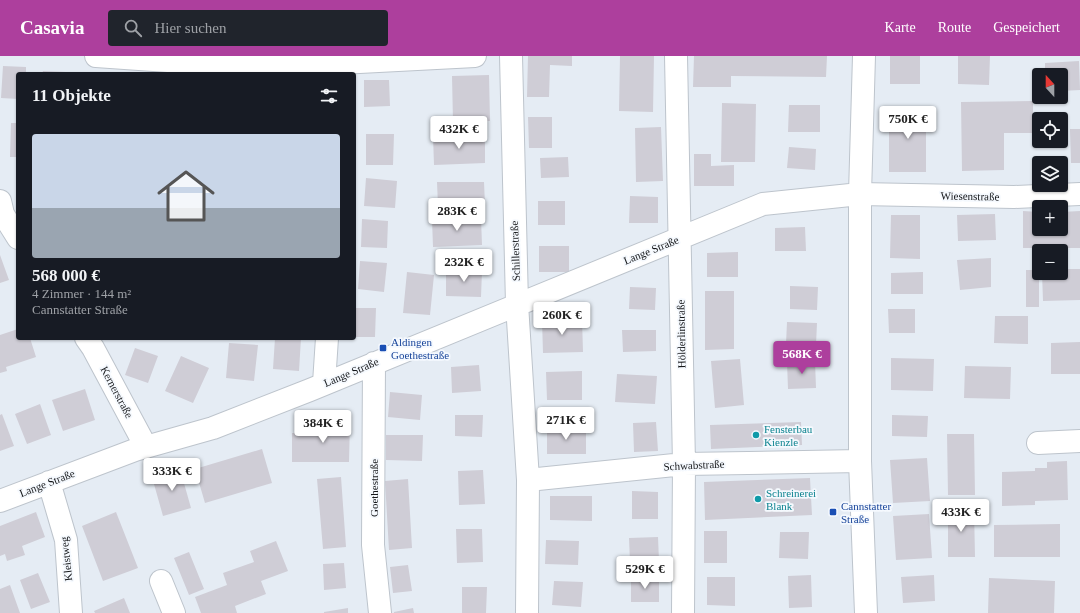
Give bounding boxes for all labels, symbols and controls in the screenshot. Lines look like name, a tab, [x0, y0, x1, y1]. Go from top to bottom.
search box	[108, 10, 388, 46]
text: Casavia	[20, 17, 84, 38]
icon: search	[122, 17, 144, 39]
text: Hier suchen	[154, 20, 226, 36]
text: Karte	[885, 20, 916, 35]
text: Route	[938, 20, 971, 35]
text: Gespeichert	[993, 20, 1060, 35]
north arrow	[1032, 68, 1068, 104]
map controls	[1032, 68, 1068, 280]
icon: filters	[318, 85, 340, 107]
text: 11 Objekte	[32, 86, 111, 105]
pin: 750K €	[875, 106, 941, 140]
text: 750K €	[888, 111, 928, 126]
button: locate	[1032, 112, 1068, 148]
pin: 432K €	[426, 116, 492, 150]
text: 432K €	[439, 121, 479, 136]
button: layers	[1032, 156, 1068, 192]
icon: home	[150, 160, 222, 232]
street label: Wiesenstraße	[940, 189, 1000, 203]
pin: 283K €	[424, 198, 490, 232]
button: +	[1032, 200, 1068, 236]
text: 283K €	[437, 203, 477, 218]
street label: Schillerstraße	[508, 220, 522, 281]
street label: Lange Straße	[622, 233, 680, 266]
button: −	[1032, 244, 1068, 280]
pin: 232K €	[431, 249, 497, 283]
text: 232K €	[444, 254, 484, 269]
text: 568 000 €	[32, 266, 100, 285]
text: 4 Zimmer · 144 m²	[32, 286, 131, 301]
street label: Hölderlinstraße	[674, 300, 688, 368]
text: Cannstatter Straße	[32, 302, 128, 317]
pin: 260K €	[529, 302, 595, 336]
text: 260K €	[542, 307, 582, 322]
place label: Aldingen Goethestraße	[391, 336, 449, 361]
pin: 568K €	[769, 341, 835, 375]
marker: Aldingen Goethestraße	[378, 343, 388, 353]
text: 568K €	[782, 346, 822, 361]
street label: Lange Straße	[322, 355, 380, 389]
street label: Kernerstraße	[98, 364, 136, 420]
pin: 271K €	[533, 407, 599, 441]
pin: 384K €	[290, 410, 356, 444]
text: 271K €	[546, 412, 586, 427]
text: 384K €	[303, 415, 343, 430]
place label: Fensterbau Kienzle	[764, 423, 813, 448]
marker: Fensterbau Kienzle	[751, 430, 761, 440]
street label: Schwabstraße	[663, 457, 725, 473]
pin: 333K €	[139, 458, 205, 492]
street label: Goethestraße	[368, 459, 380, 517]
text: 333K €	[152, 463, 192, 478]
street label: Lange Straße	[18, 467, 76, 499]
place label: Schreinerei Blank	[766, 487, 816, 512]
marker: Schreinerei Blank	[753, 494, 763, 504]
pin: 433K €	[928, 499, 994, 533]
place label: Cannstatter Straße	[841, 500, 891, 525]
text: 433K €	[941, 504, 981, 519]
marker: Cannstatter Straße	[828, 507, 838, 517]
street label: Kleistweg	[58, 536, 74, 582]
pin: 529K €	[612, 556, 678, 590]
text: 529K €	[625, 561, 665, 576]

